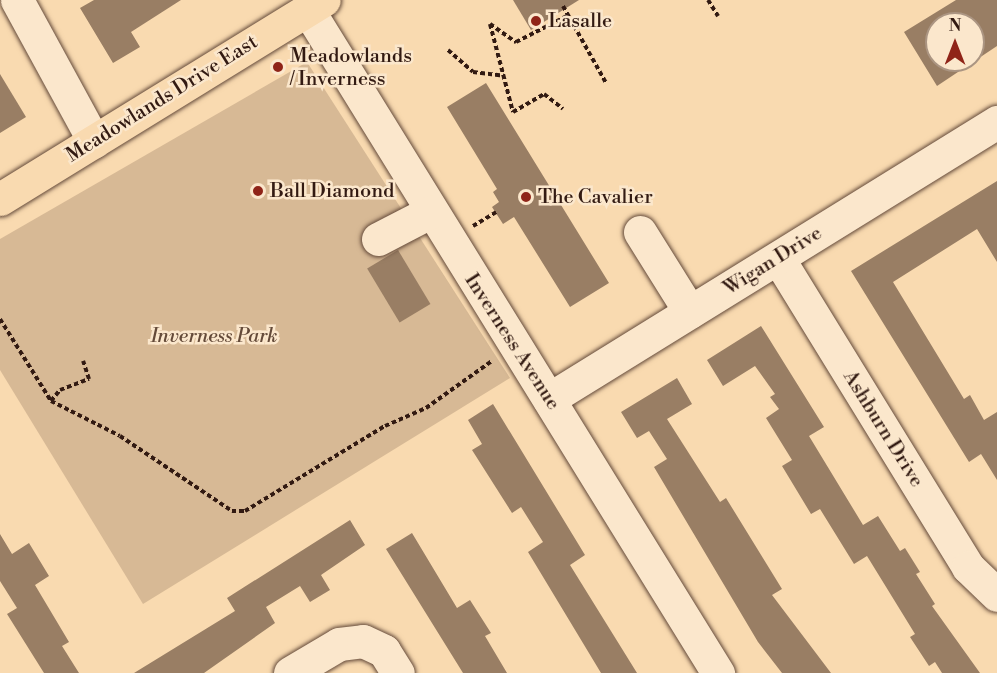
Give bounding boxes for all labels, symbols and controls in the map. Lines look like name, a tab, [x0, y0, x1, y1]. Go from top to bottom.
place label: Lasalle	[548, 9, 612, 33]
north arrow	[925, 12, 985, 72]
marker: Lasalle	[529, 14, 543, 28]
text: N	[949, 16, 961, 36]
street label: Meadowlands Drive East	[62, 30, 262, 168]
place label: Meadowlands / Inverness	[290, 44, 412, 91]
marker: Meadowlands / Inverness	[271, 60, 285, 74]
place label: Ball Diamond	[270, 179, 394, 203]
marker: Ball Diamond	[251, 184, 265, 198]
place label: The Cavalier	[538, 185, 653, 209]
marker: The Cavalier	[519, 190, 533, 204]
street label: Wigan Drive	[719, 221, 827, 301]
street label: Inverness Avenue	[459, 269, 565, 415]
park label: Inverness Park	[150, 324, 278, 348]
street label: Ashburn Drive	[838, 366, 928, 492]

